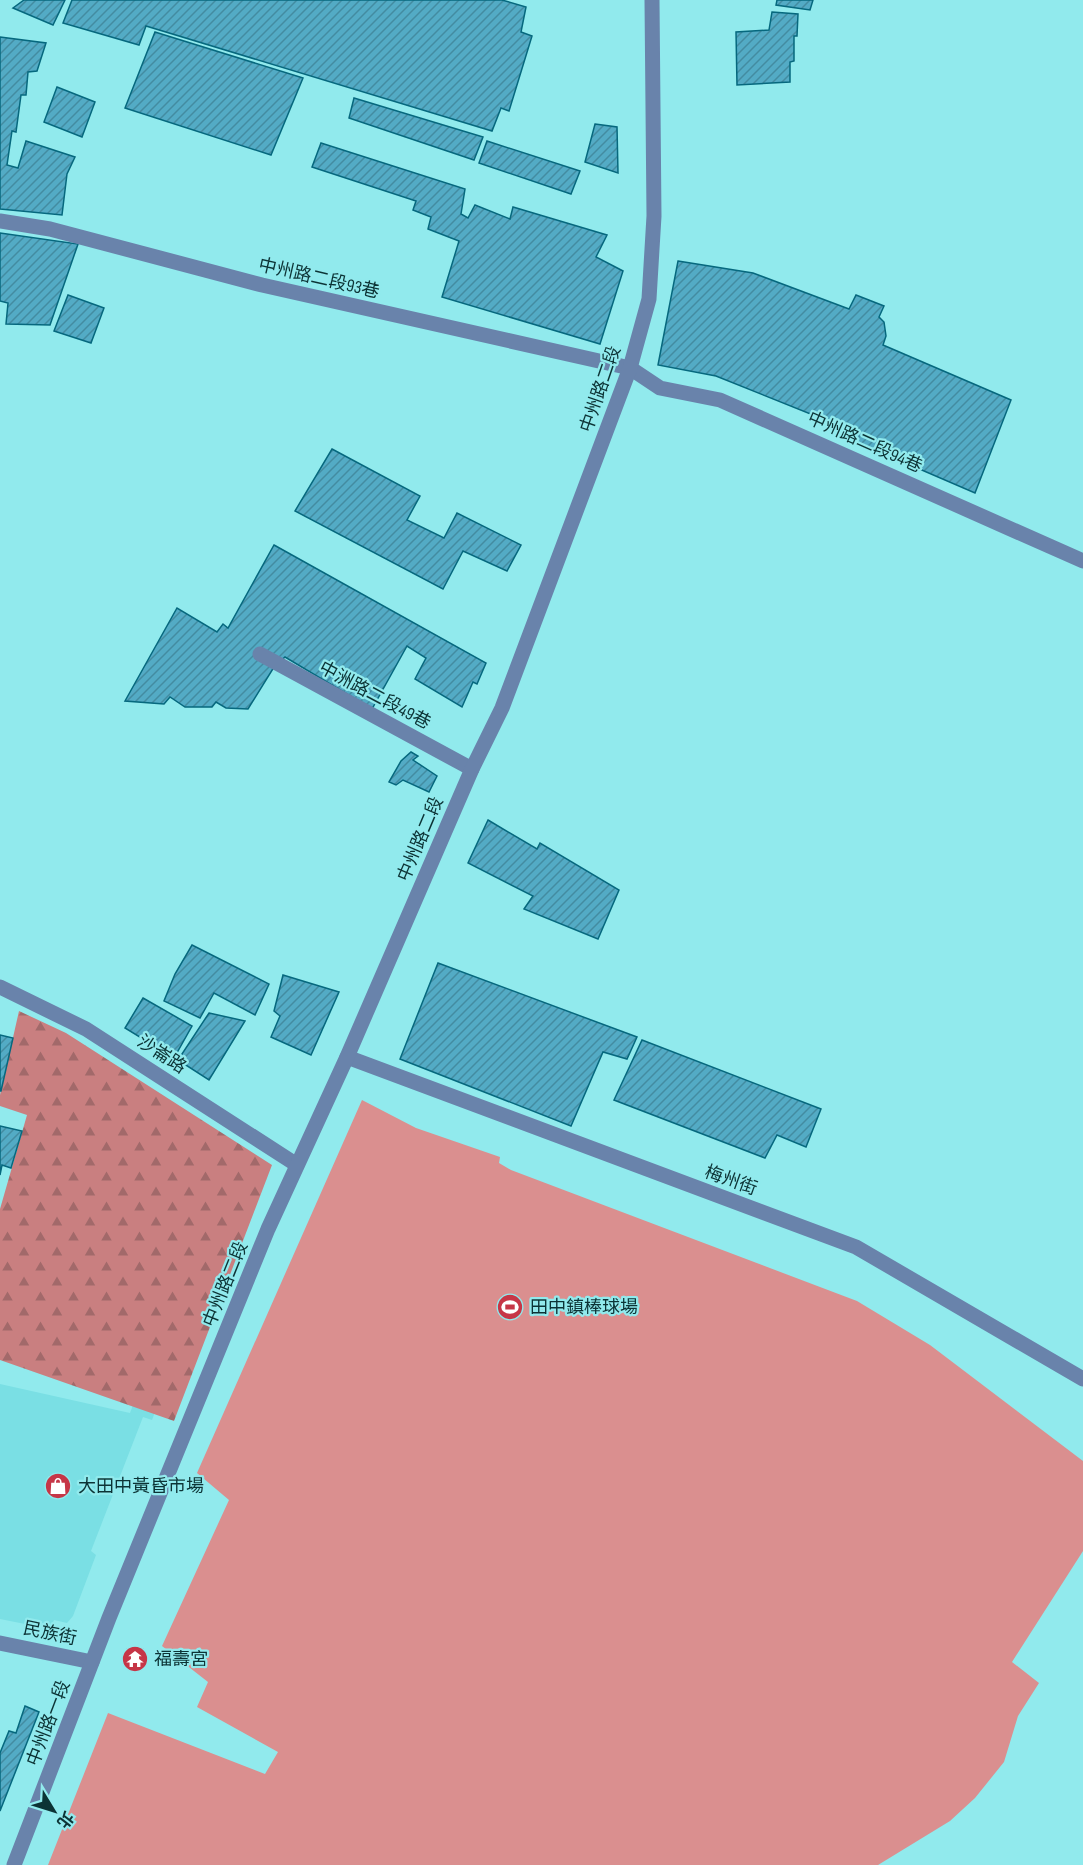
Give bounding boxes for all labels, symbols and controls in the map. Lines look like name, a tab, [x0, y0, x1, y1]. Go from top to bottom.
street label: 中州路二段93巷	[256, 254, 381, 303]
street label: 中州路二段	[576, 343, 625, 435]
street label: 中州路二段94巷	[804, 408, 925, 477]
street label: 中洲路二段49巷	[315, 657, 434, 734]
street label: 中州路二段	[393, 794, 448, 885]
street label: 沙崙路	[133, 1031, 190, 1078]
street label: 梅州街	[702, 1161, 760, 1200]
street label: 中州路二段	[199, 1239, 252, 1330]
sports icon: 田中鎮棒球場	[495, 1292, 525, 1322]
place label: 田中鎮棒球場	[530, 1297, 638, 1318]
shop icon: 大田中黃昏市場	[43, 1471, 73, 1501]
place label: 大田中黃昏市場	[78, 1476, 204, 1497]
street label: 民族街	[21, 1618, 78, 1649]
temple icon: 福壽宮	[120, 1644, 150, 1674]
place label: 福壽宮	[154, 1649, 208, 1670]
street label: 中州路一段	[23, 1677, 74, 1769]
north arrow	[24, 1781, 84, 1841]
text: 北	[52, 1807, 77, 1831]

